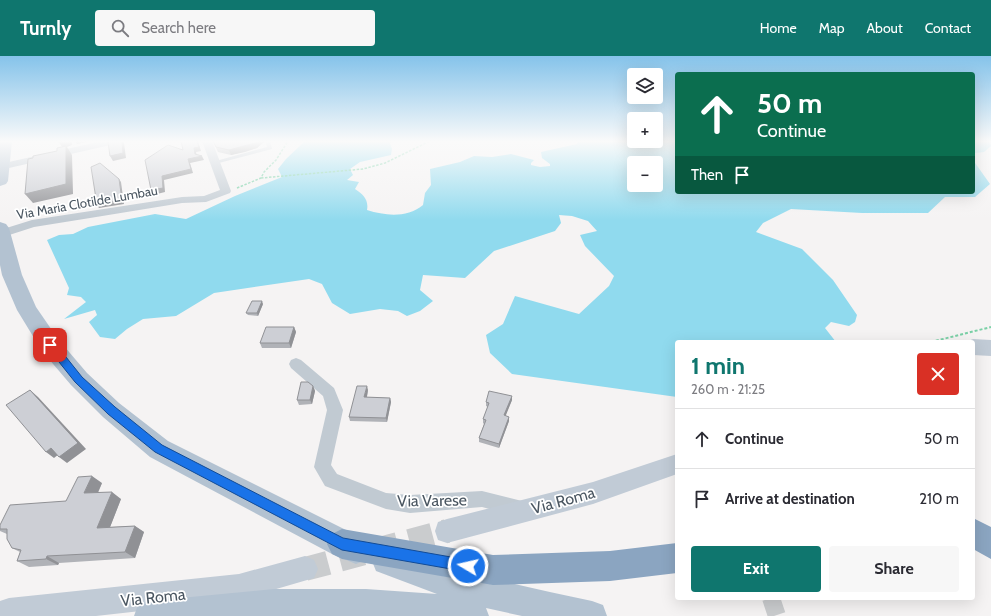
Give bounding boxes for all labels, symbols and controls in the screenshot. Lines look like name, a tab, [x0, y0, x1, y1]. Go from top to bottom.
search box	[95, 10, 375, 46]
text: Turnly	[20, 17, 71, 40]
icon: search	[109, 17, 131, 39]
text: Search here	[141, 19, 216, 37]
text: Home	[760, 19, 797, 37]
text: Map	[819, 19, 844, 37]
text: About	[866, 19, 903, 37]
text: Contact	[925, 19, 971, 37]
map controls	[627, 68, 663, 192]
button: layers	[627, 68, 663, 104]
text: 50 m	[757, 86, 822, 120]
icon: ahead	[691, 88, 743, 140]
button: +	[627, 112, 663, 148]
text: Continue	[757, 120, 826, 142]
button: −	[627, 156, 663, 192]
icon: arrive	[731, 164, 753, 186]
text: Then	[691, 166, 723, 184]
street label: Via Maria Clotilde Lumbau	[15, 182, 159, 222]
pin	[33, 328, 67, 362]
icon: arrive	[39, 334, 61, 356]
text: 1 min	[691, 351, 745, 380]
button: close	[917, 353, 959, 395]
text: 260 m · 21:25	[691, 381, 765, 397]
icon: ahead	[691, 428, 713, 450]
text: Continue	[725, 430, 784, 448]
text: 50 m	[924, 430, 959, 448]
street label: Via Roma	[529, 483, 597, 518]
icon: arrive	[691, 488, 713, 510]
street label: Via Varese	[397, 490, 467, 511]
text: Arrive at destination	[725, 490, 855, 508]
text: 210 m	[919, 490, 959, 508]
position arrow	[447, 545, 489, 587]
button: Exit	[691, 546, 821, 592]
button: Share	[829, 546, 959, 592]
street label: Via Roma	[120, 585, 187, 610]

